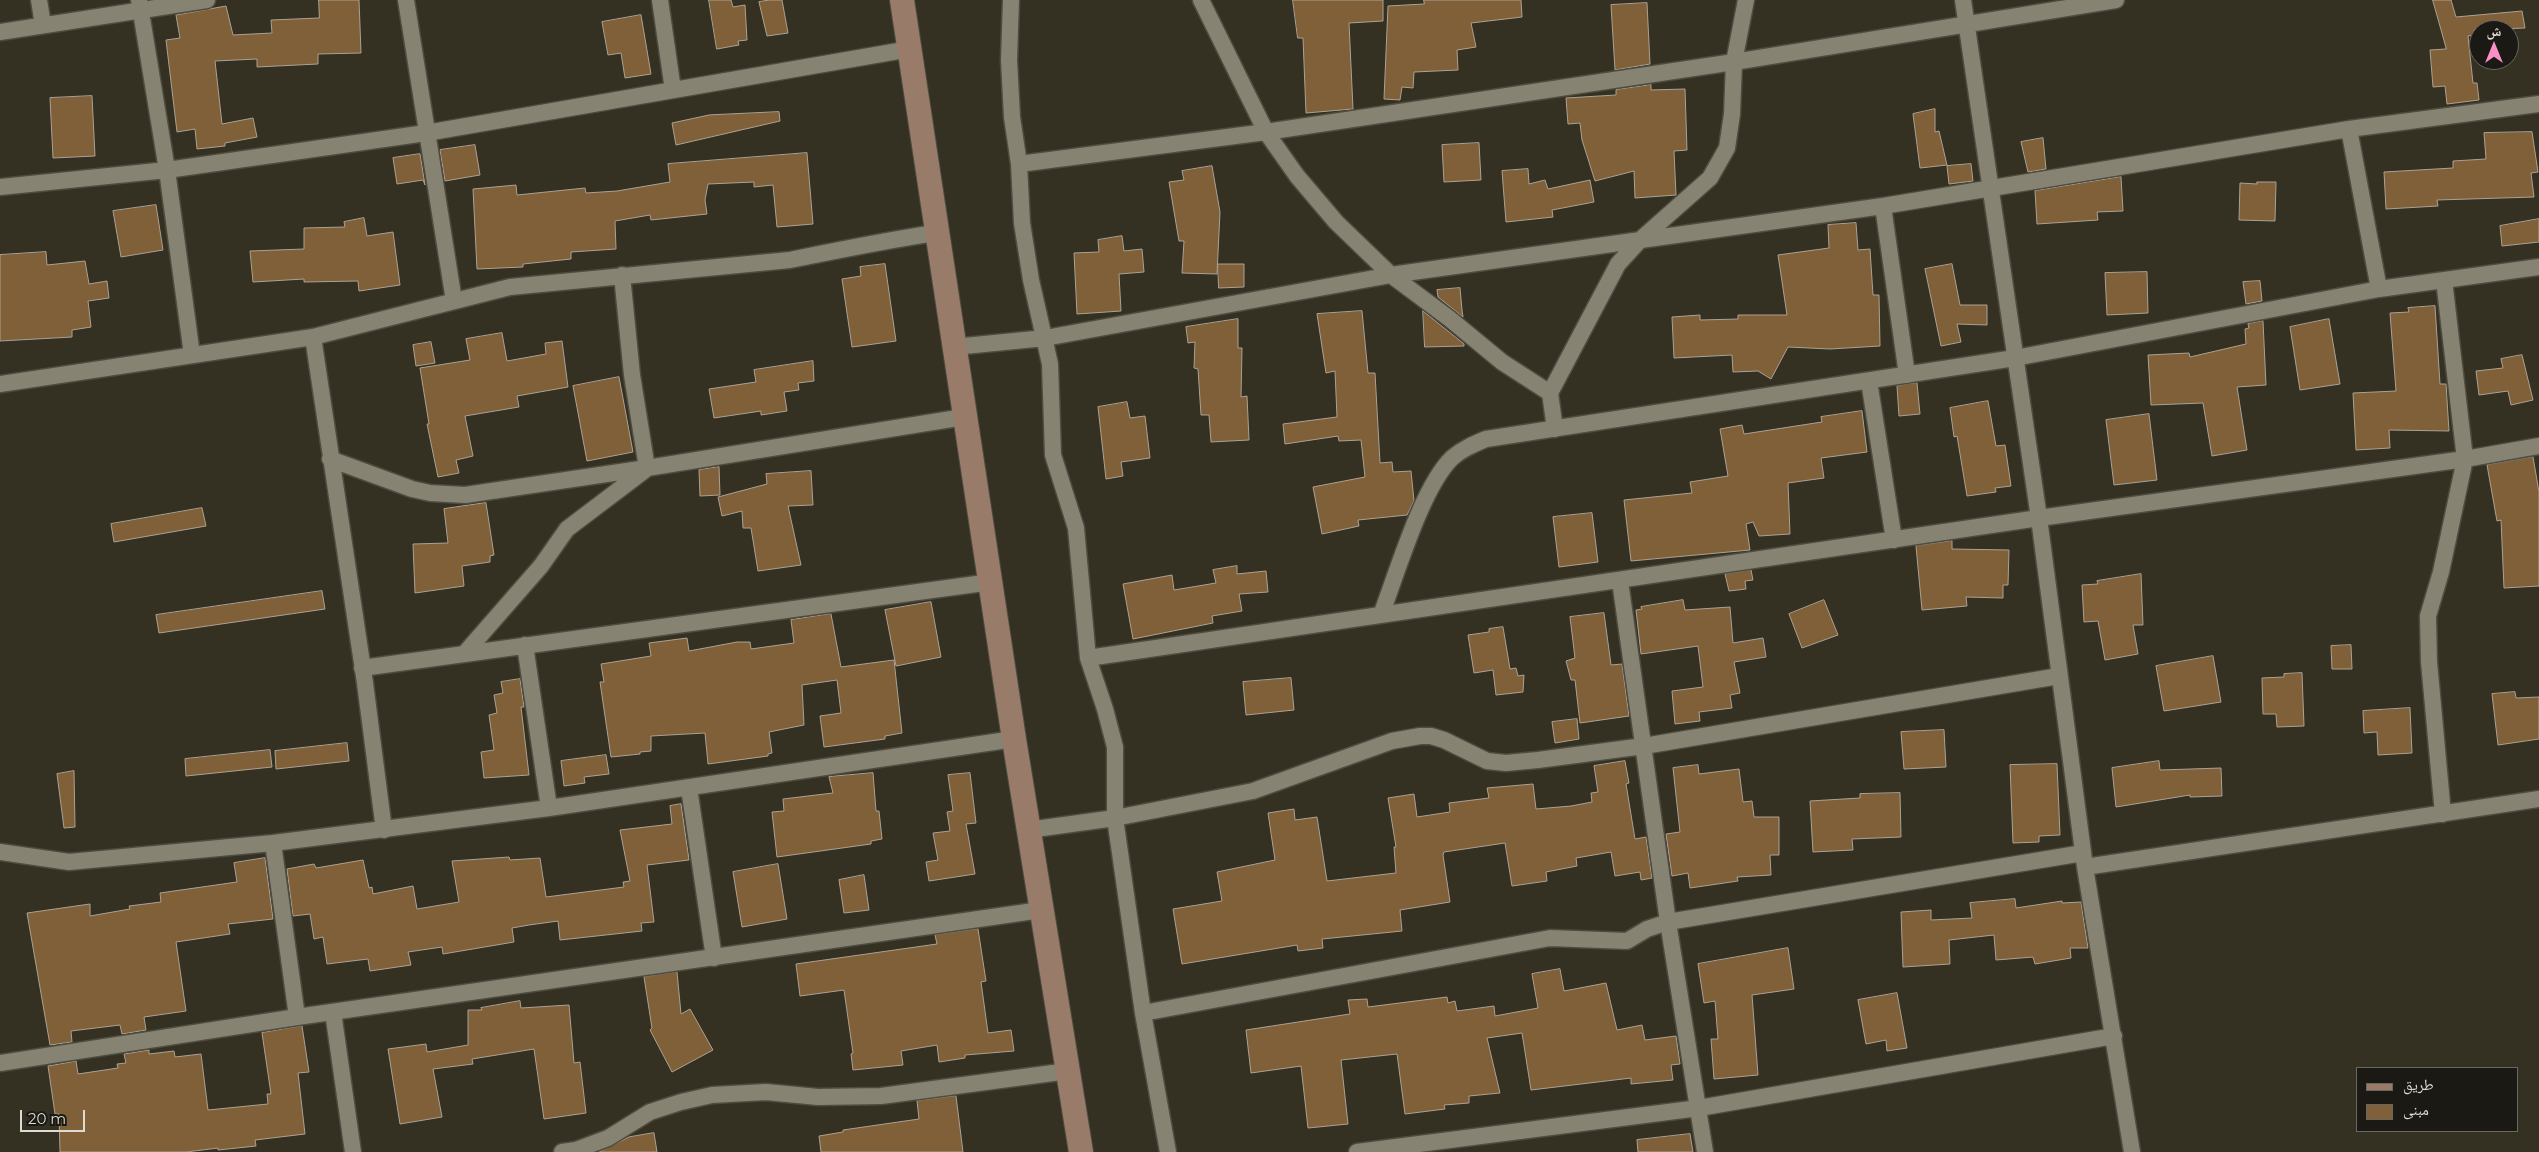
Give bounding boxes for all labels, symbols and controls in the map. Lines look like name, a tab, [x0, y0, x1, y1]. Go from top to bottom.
north arrow	[2469, 20, 2519, 70]
text: ش	[2487, 22, 2501, 40]
legend	[2356, 1067, 2519, 1132]
text: طريق	[2403, 1075, 2434, 1094]
scale bar	[22, 1100, 88, 1132]
text: مبنى	[2403, 1100, 2429, 1119]
text: 20 m	[28, 1109, 66, 1128]

